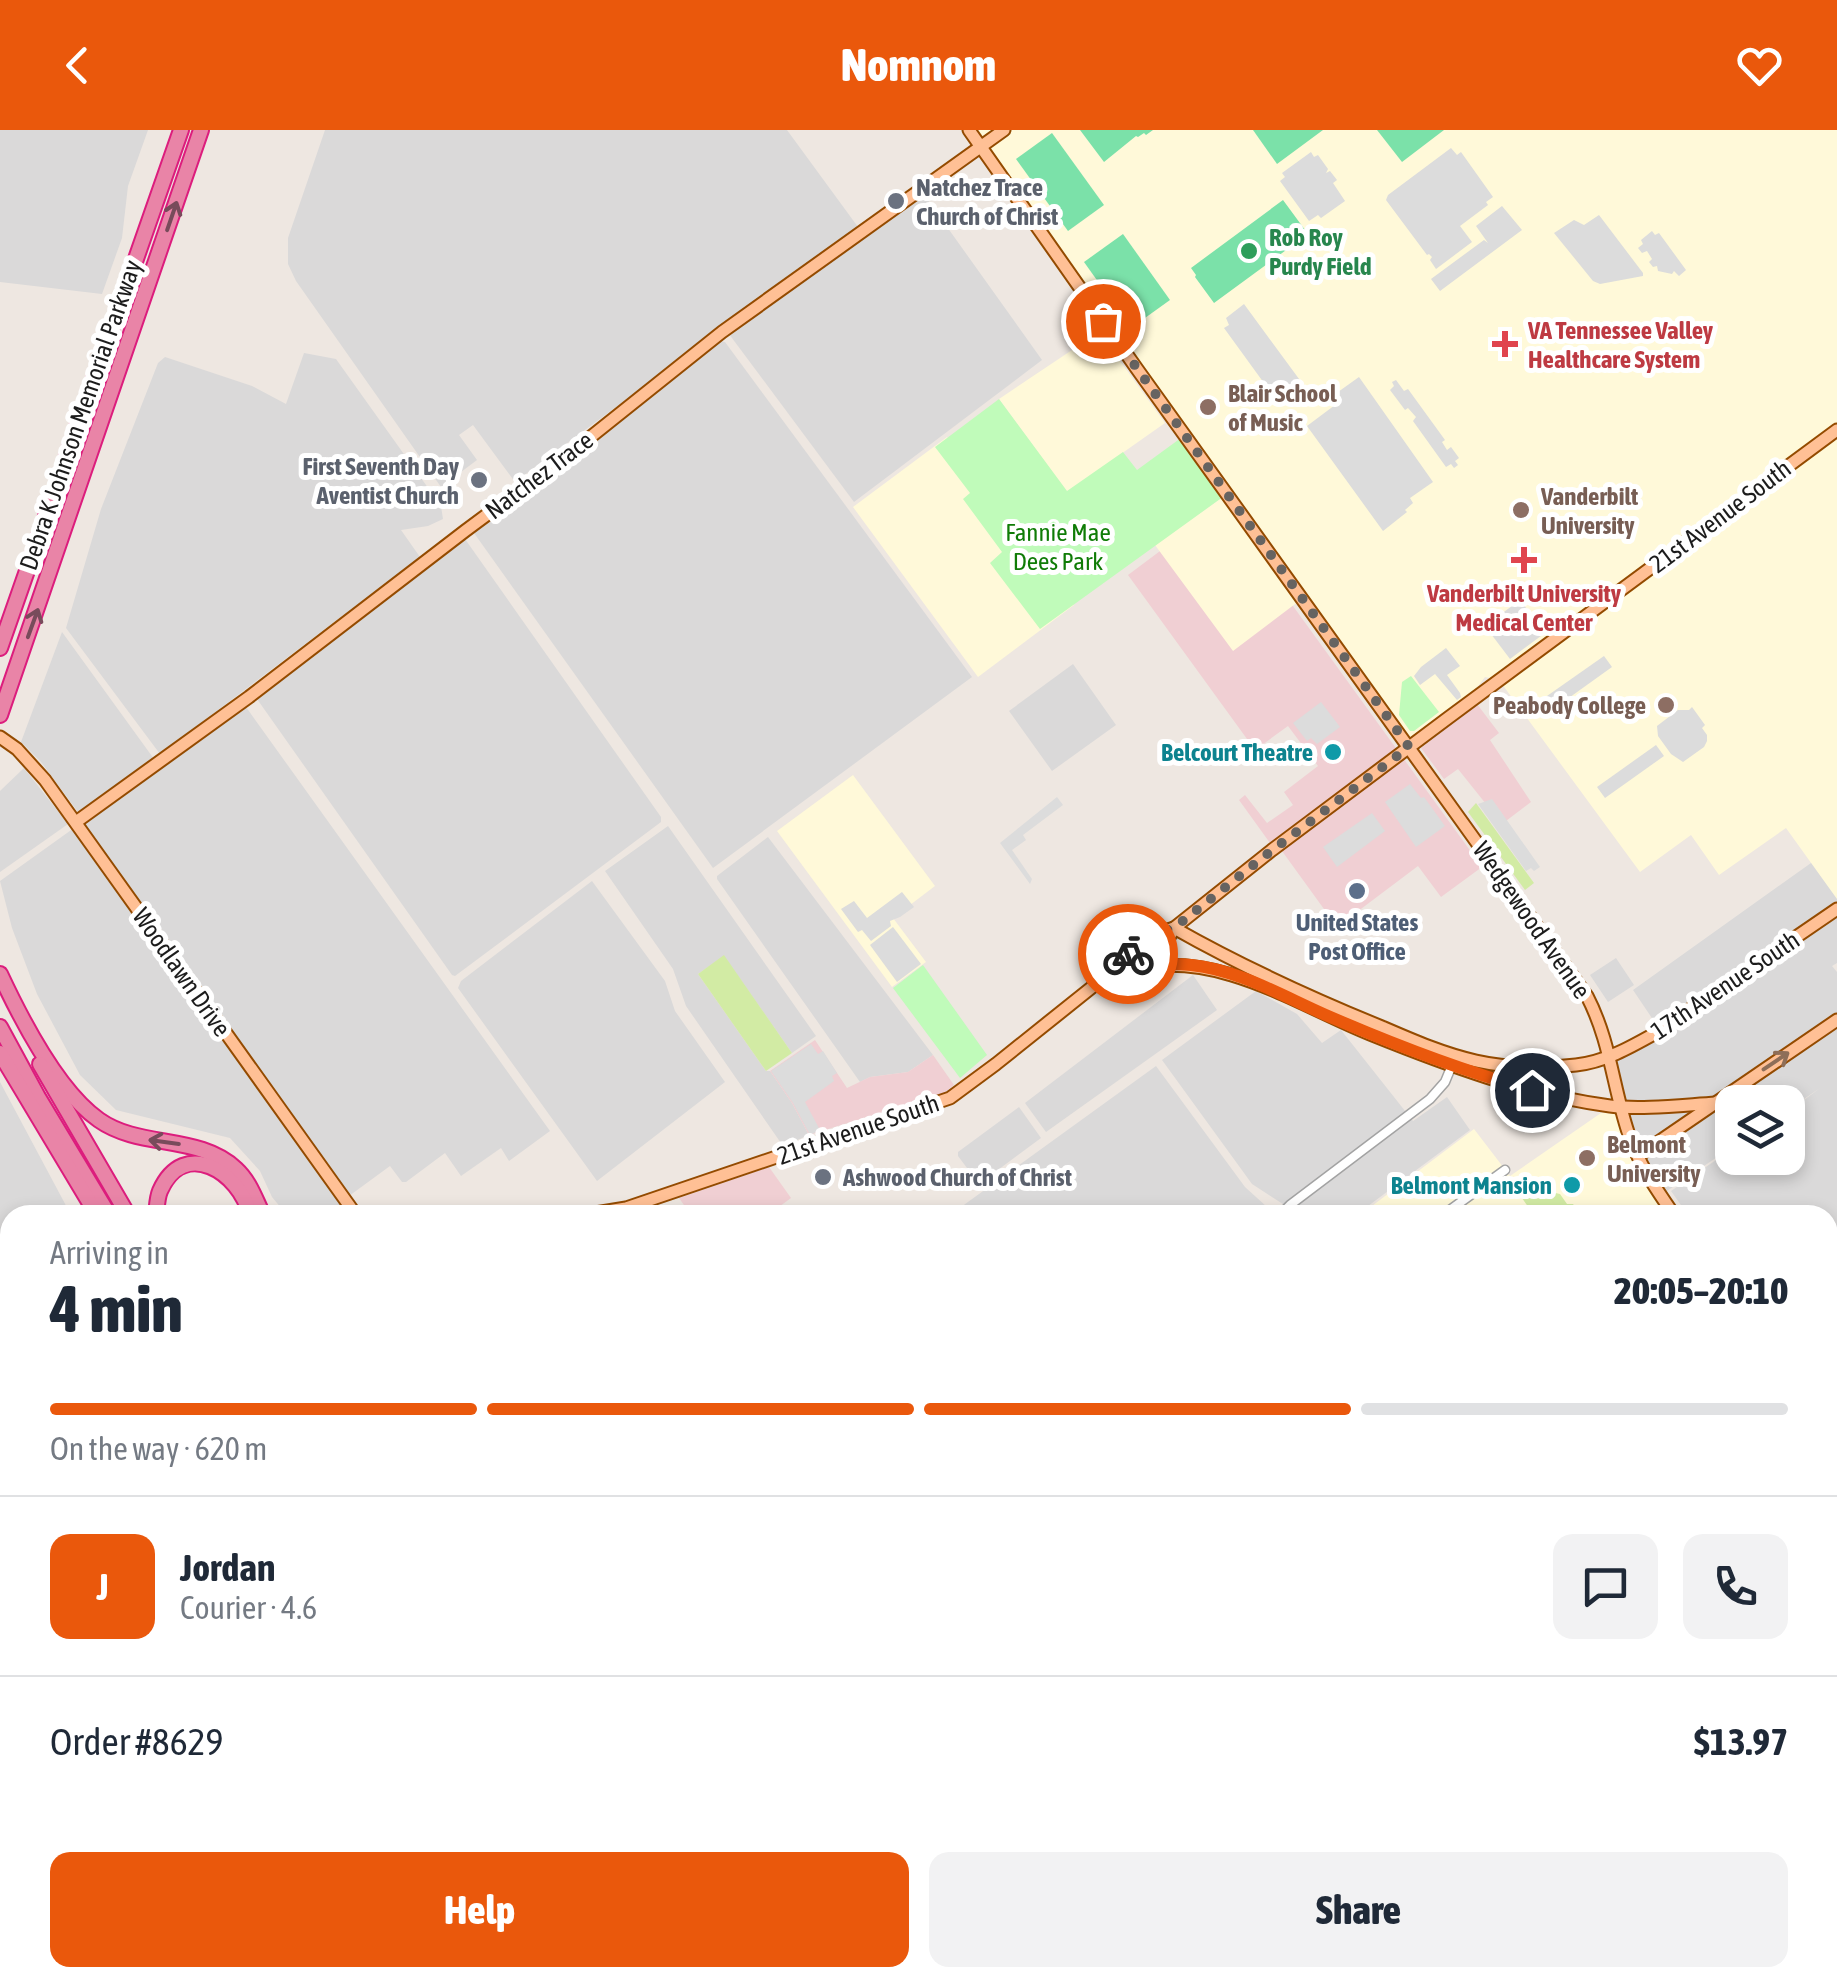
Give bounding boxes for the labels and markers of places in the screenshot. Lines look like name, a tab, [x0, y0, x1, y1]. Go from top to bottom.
place label: Natchez Trace Church of Christ	[916, 173, 1059, 230]
marker: Natchez Trace Church of Christ	[885, 190, 907, 212]
place label: Rob Roy Purdy Field	[1269, 223, 1372, 280]
marker: Rob Roy Purdy Field	[1238, 240, 1260, 262]
pin	[1061, 279, 1146, 364]
place label: VA Tennessee Valley Healthcare System	[1527, 316, 1714, 373]
marker: VA Tennessee Valley Healthcare System	[1492, 331, 1518, 357]
place label: Blair School of Music	[1228, 379, 1337, 436]
marker: Blair School of Music	[1197, 396, 1219, 418]
place label: First Seventh Day Aventist Church	[303, 452, 460, 509]
marker: First Seventh Day Aventist Church	[468, 469, 490, 491]
place label: Vanderbilt University	[1540, 482, 1639, 539]
marker: Vanderbilt University	[1510, 499, 1532, 521]
marker: Vanderbilt University Medical Center	[1511, 547, 1537, 573]
place label: Vanderbilt University Medical Center	[1426, 579, 1622, 636]
place label: Peabody College	[1493, 691, 1646, 719]
marker: Peabody College	[1655, 694, 1677, 716]
place label: Belcourt Theatre	[1161, 738, 1313, 766]
marker: Belcourt Theatre	[1322, 741, 1344, 763]
marker: United States Post Office	[1346, 880, 1368, 902]
place label: United States Post Office	[1296, 908, 1418, 965]
pin	[1490, 1048, 1575, 1133]
place label: Belmont University	[1607, 1130, 1701, 1187]
marker: Belmont University	[1576, 1147, 1598, 1169]
place label: Ashwood Church of Christ	[842, 1163, 1073, 1191]
marker: Ashwood Church of Christ	[812, 1166, 834, 1188]
place label: Belmont Mansion	[1391, 1171, 1552, 1199]
marker: Belmont Mansion	[1561, 1174, 1583, 1196]

